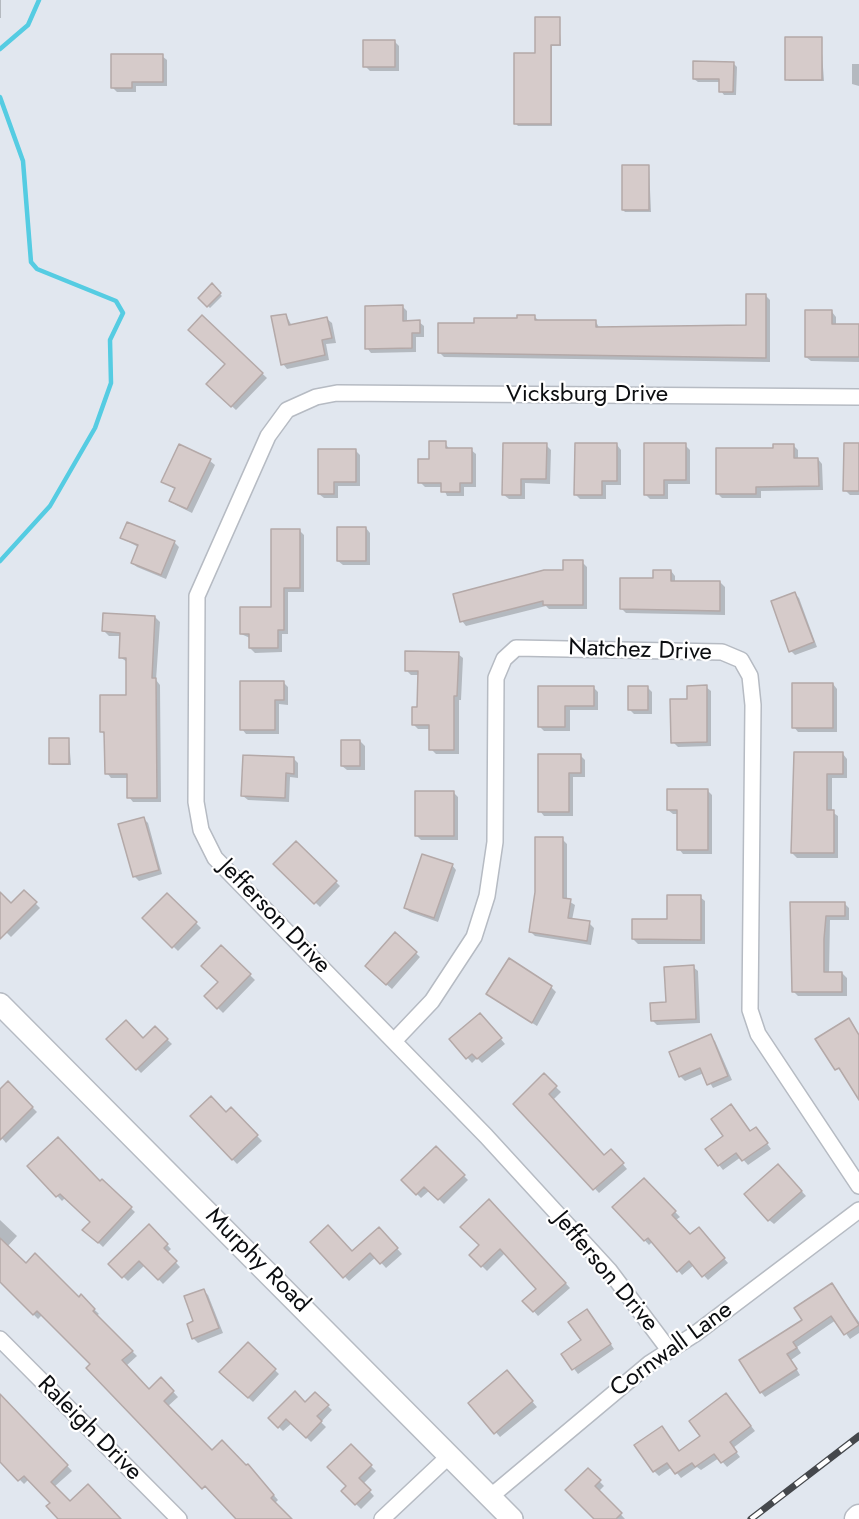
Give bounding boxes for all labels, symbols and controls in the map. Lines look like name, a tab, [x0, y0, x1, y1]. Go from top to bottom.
street label: Vicksburg Drive	[506, 381, 668, 409]
street label: Natchez Drive	[568, 634, 712, 668]
street label: Jefferson Drive	[212, 854, 336, 980]
street label: Murphy Road	[199, 1203, 315, 1319]
street label: Jefferson Drive	[546, 1206, 664, 1338]
street label: Cornwall Lane	[605, 1296, 739, 1404]
street label: Raleigh Drive	[31, 1371, 147, 1487]

